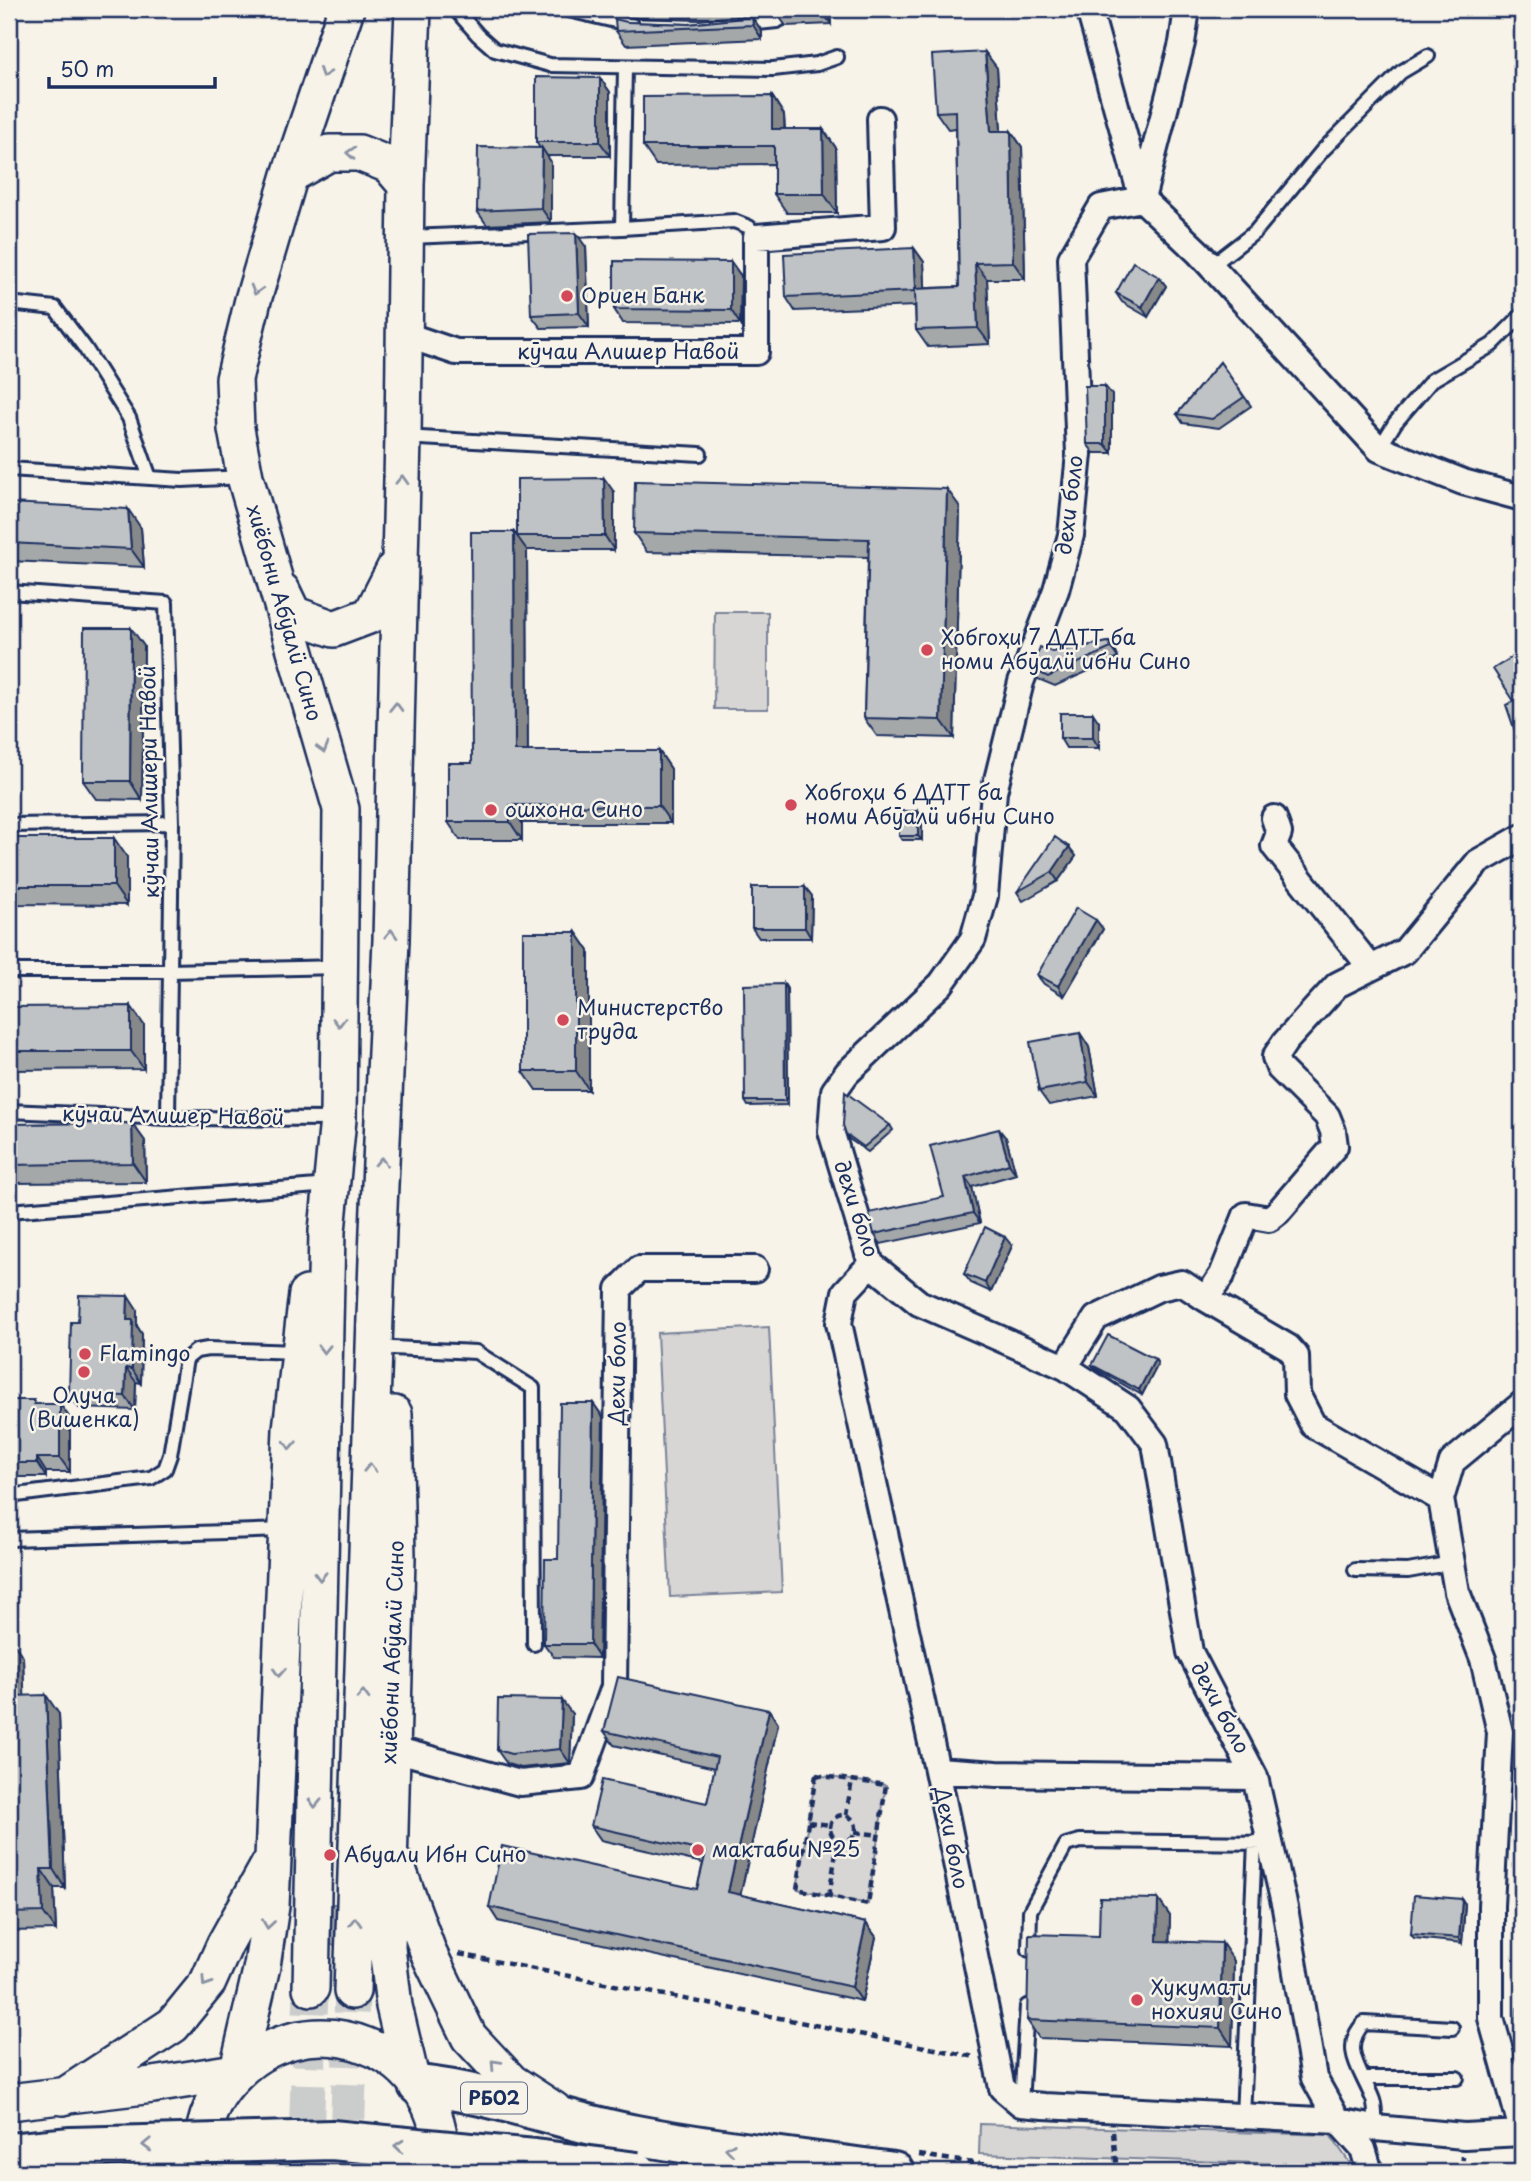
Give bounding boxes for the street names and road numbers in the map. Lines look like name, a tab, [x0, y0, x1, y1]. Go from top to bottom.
street label: кӯчаи Алишер Навоӣ	[517, 334, 739, 366]
street label: дехи боло	[1046, 453, 1090, 556]
street label: хиёбони Абӯалӣ Сино	[240, 501, 332, 724]
street label: кӯчаи Алишери Навоӣ	[130, 665, 166, 899]
street label: кӯчаи Алишер Навоӣ	[62, 1096, 284, 1132]
street label: дехи боло	[827, 1156, 889, 1261]
street label: Дехи боло	[599, 1321, 633, 1426]
street label: хиёбони Абӯалӣ Сино	[371, 1540, 411, 1764]
street label: дехи боло	[1184, 1655, 1259, 1759]
street label: Дехи боло	[927, 1783, 979, 1892]
road number: РБ02	[461, 2082, 527, 2114]

